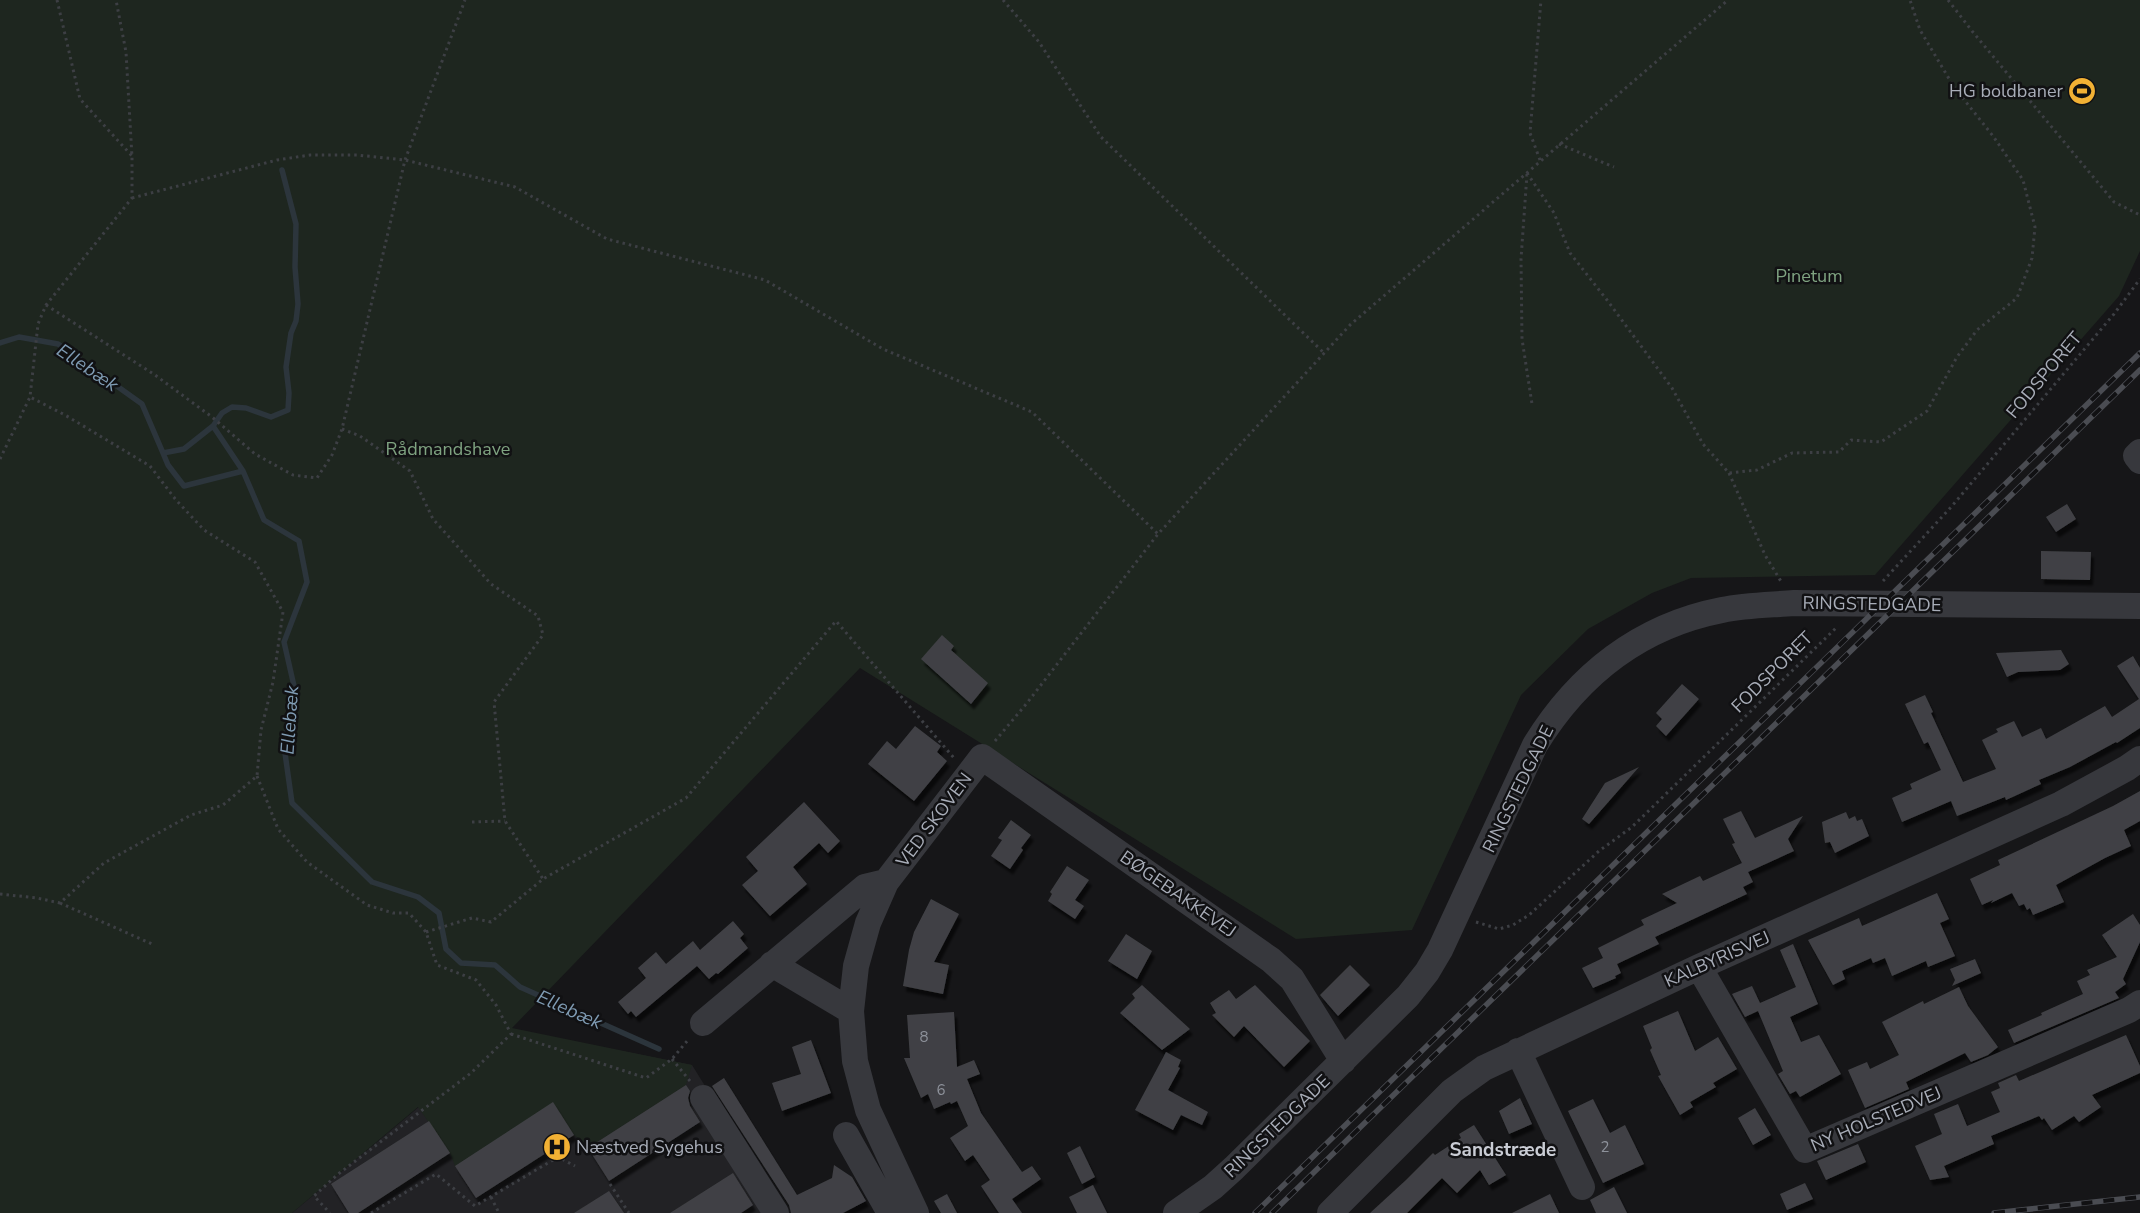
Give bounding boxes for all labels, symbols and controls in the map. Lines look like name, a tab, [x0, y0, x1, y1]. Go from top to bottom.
sports icon: HG boldbaner	[2067, 76, 2097, 106]
place label: HG boldbaner	[1949, 79, 2064, 103]
park label: Pinetum	[1775, 264, 1843, 288]
street label: FODSPORET	[2001, 327, 2087, 423]
water label: Ellebæk	[51, 338, 124, 398]
park label: Rådmandshave	[386, 437, 510, 461]
street label: RINGSTEDGADE	[1803, 591, 1941, 617]
street label: FODSPORET	[1726, 626, 1818, 718]
water label: Ellebæk	[275, 684, 305, 756]
street label: RINGSTEDGADE	[1477, 721, 1559, 857]
street label: VED SKOVEN	[890, 768, 977, 873]
street label: BØGEBAKKEVEJ	[1115, 845, 1241, 943]
street label: KALBYRISVEJ	[1661, 925, 1773, 993]
water label: Ellebæk	[533, 984, 607, 1036]
house number: 8	[919, 1027, 929, 1047]
street label: RINGSTEDGADE	[1219, 1069, 1335, 1183]
house number: 6	[936, 1080, 946, 1100]
street label: NY HOLSTEDVEJ	[1807, 1081, 1945, 1157]
hospital icon: Næstved Sygehus	[542, 1132, 572, 1162]
place label: Næstved Sygehus	[576, 1135, 723, 1159]
district label: Sandstræde	[1450, 1137, 1556, 1163]
house number: 2	[1600, 1137, 1610, 1157]

